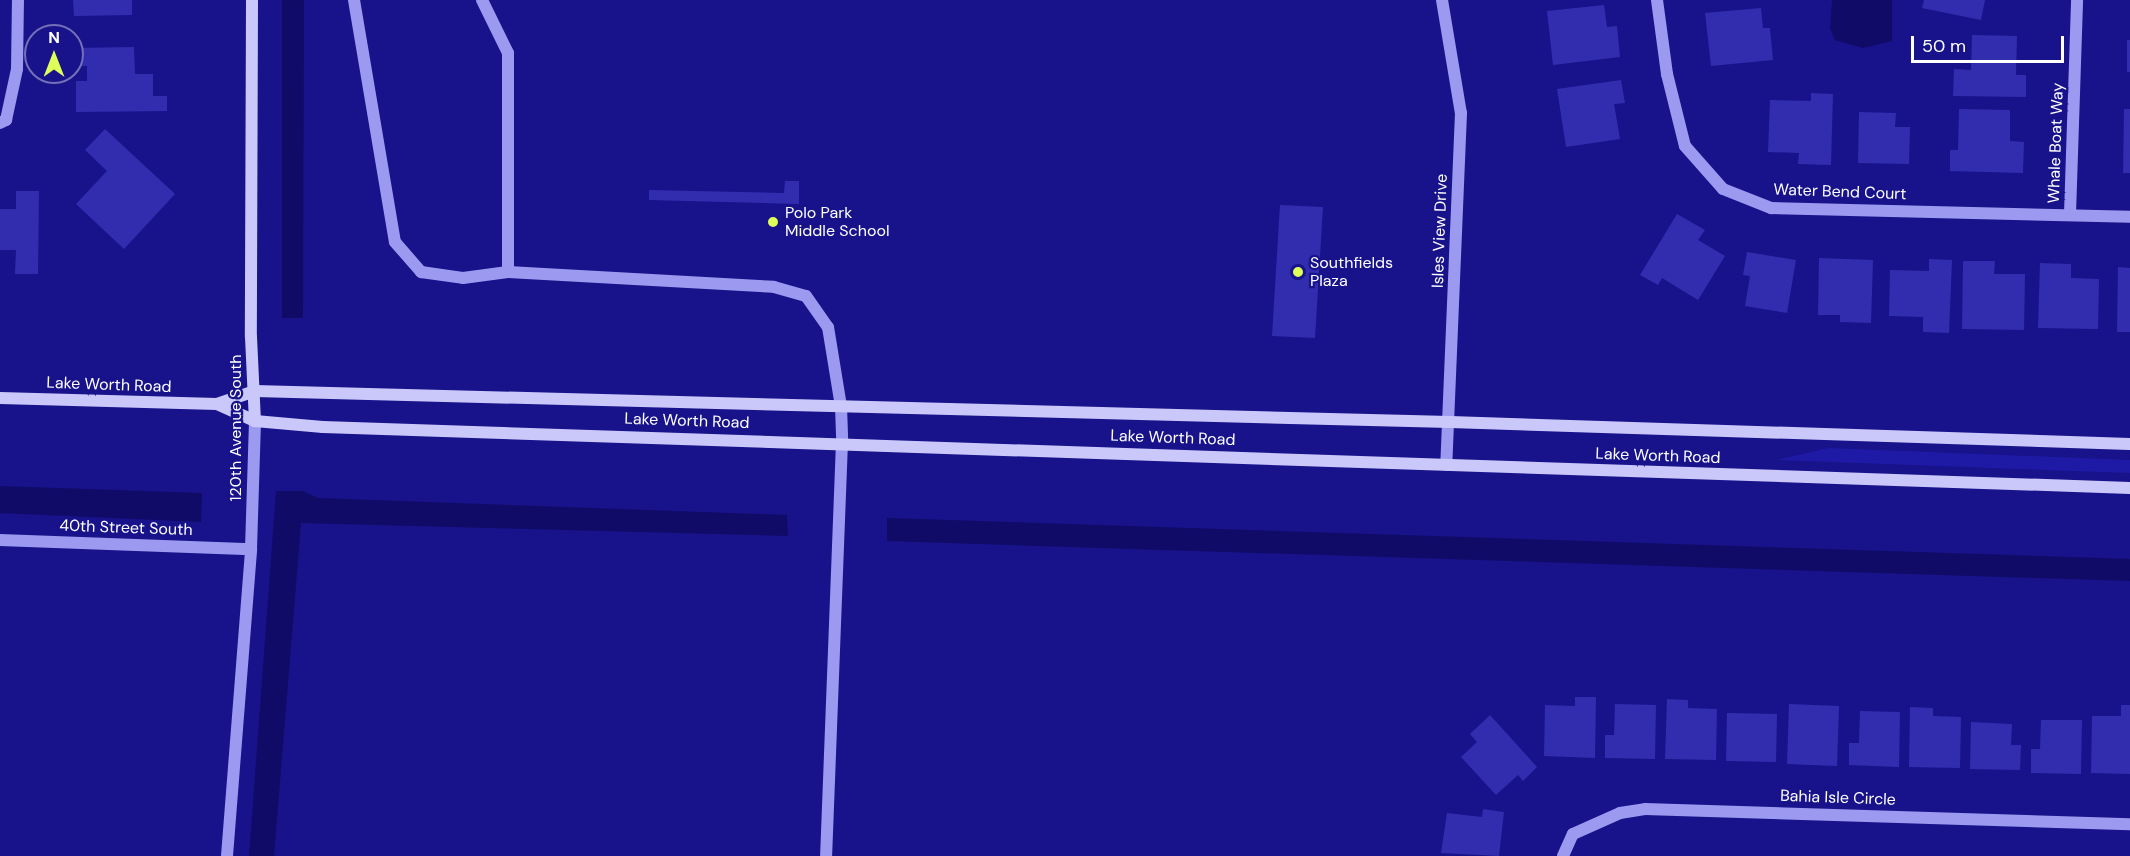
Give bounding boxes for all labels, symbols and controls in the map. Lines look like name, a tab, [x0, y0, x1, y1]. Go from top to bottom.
north arrow	[24, 24, 84, 84]
scale bar	[1914, 24, 2067, 62]
text: N	[48, 27, 60, 48]
text: 50 m	[1922, 34, 1966, 58]
street label: Whale Boat Way	[2044, 82, 2068, 204]
street label: Isles View Drive	[1428, 174, 1452, 288]
street label: Water Bend Court	[1773, 180, 1907, 204]
place label: Polo Park Middle School	[785, 203, 889, 241]
marker: Polo Park Middle School	[766, 215, 780, 229]
place label: Southfields Plaza	[1310, 253, 1393, 291]
marker: Southfields Plaza	[1291, 265, 1305, 279]
street label: 120th Avenue South	[226, 355, 246, 501]
street label: Lake Worth Road	[46, 373, 172, 397]
street label: Lake Worth Road	[624, 409, 750, 433]
street label: Lake Worth Road	[1110, 426, 1236, 450]
street label: Lake Worth Road	[1595, 444, 1721, 468]
street label: 40th Street South	[59, 516, 193, 540]
street label: Bahia Isle Circle	[1780, 786, 1896, 810]

